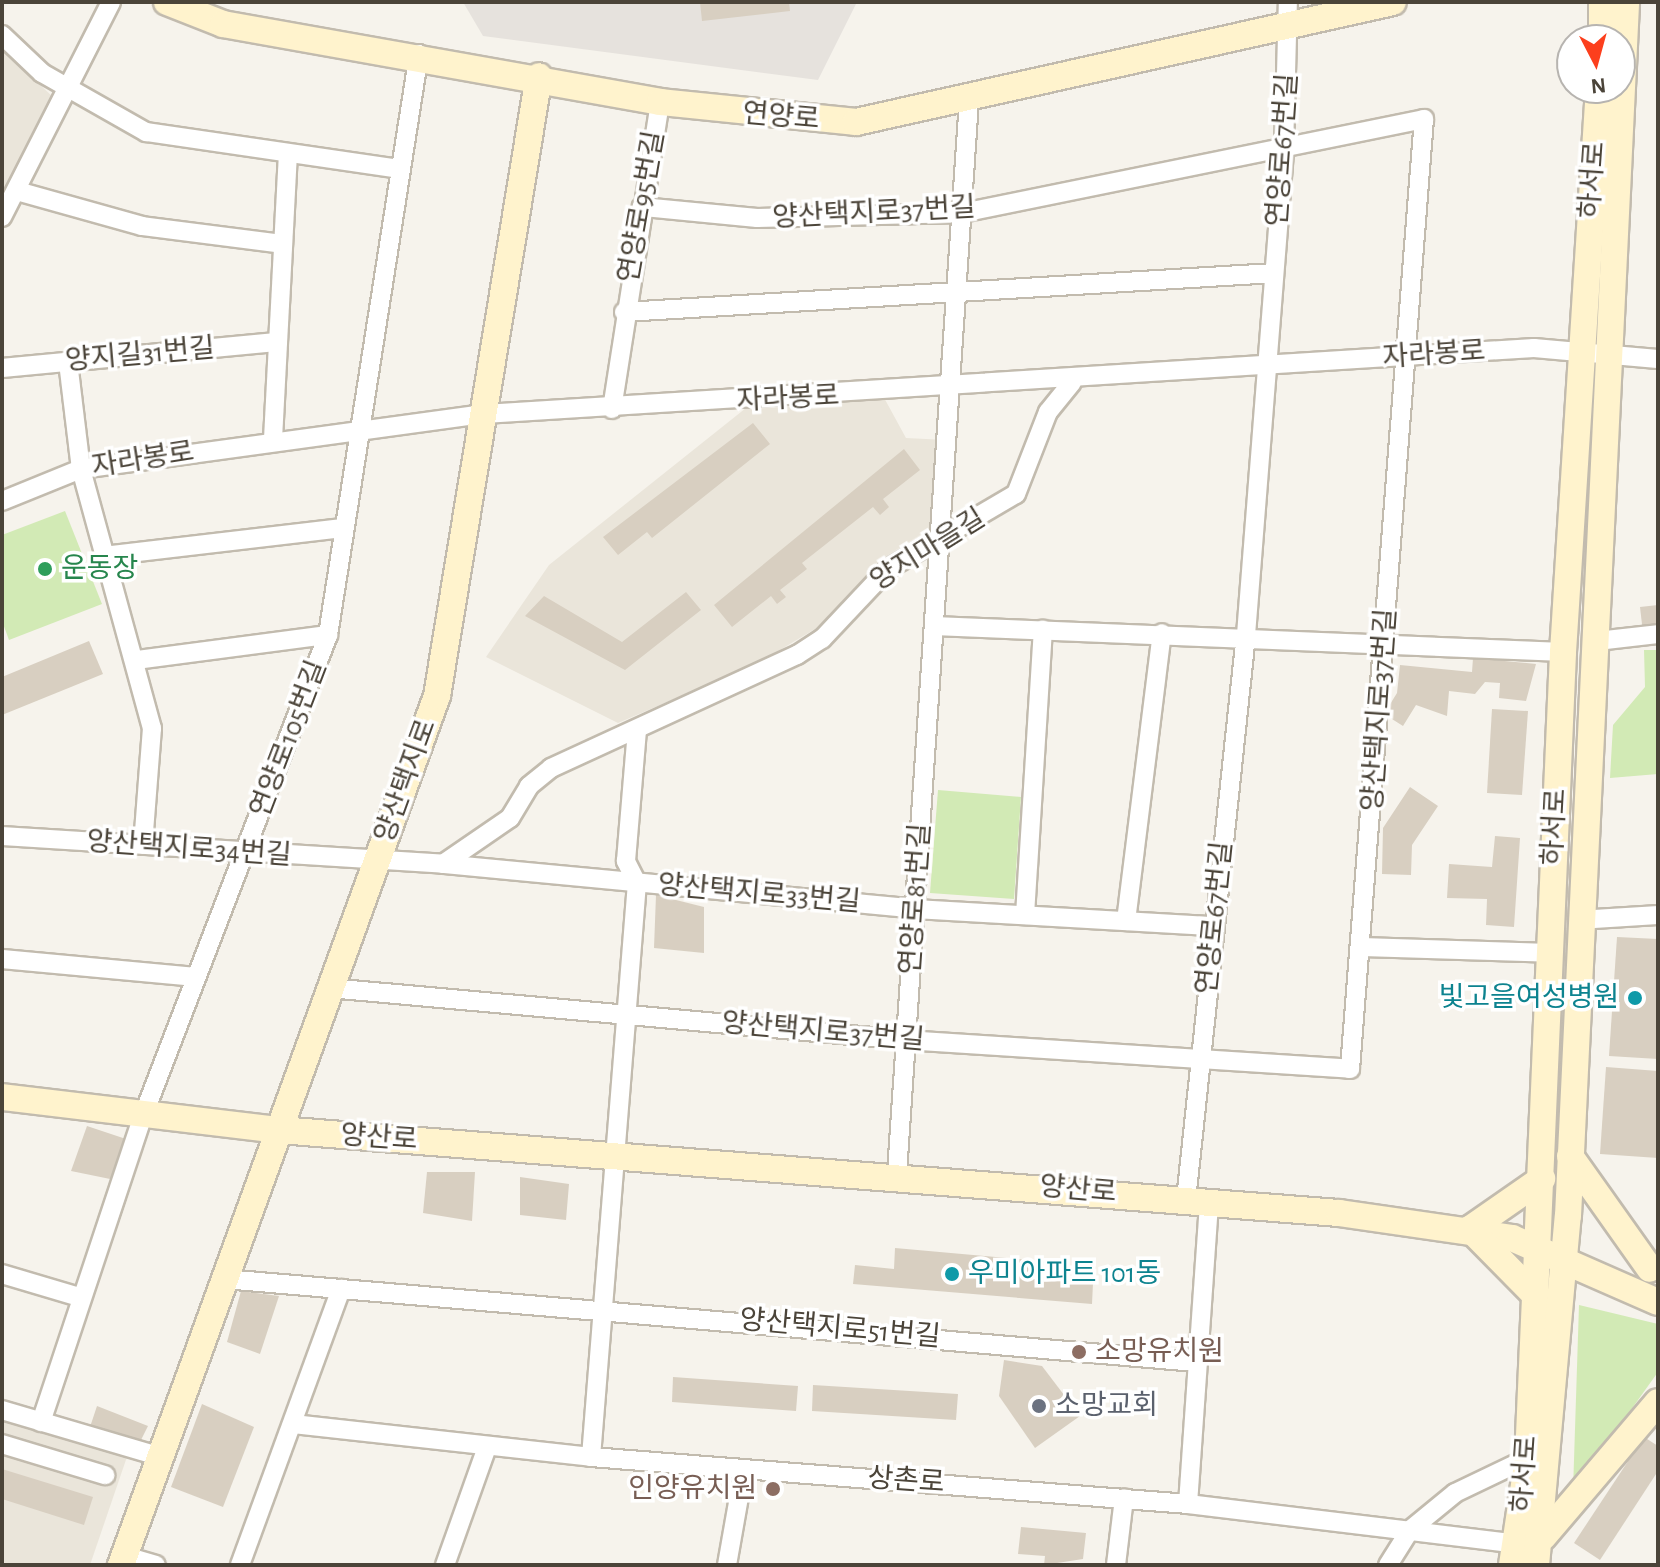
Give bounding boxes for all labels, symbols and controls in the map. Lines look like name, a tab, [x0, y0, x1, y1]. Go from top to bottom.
north arrow	[1556, 24, 1636, 104]
street label: 연양로67번길	[1261, 72, 1305, 228]
text: N	[1590, 74, 1607, 98]
street label: 연양로	[741, 97, 821, 137]
street label: 연양로95번길	[612, 128, 672, 286]
street label: 하서로	[1574, 140, 1612, 220]
street label: 양산택지로37번길	[771, 191, 977, 235]
street label: 양지길31번길	[64, 332, 216, 378]
street label: 자라봉로	[1381, 335, 1487, 375]
street label: 자라봉로	[736, 380, 840, 418]
street label: 자라봉로	[89, 435, 197, 485]
street label: 양지마을길	[864, 502, 992, 598]
place label: 운동장	[61, 552, 138, 586]
marker: 운동장	[36, 560, 54, 578]
street label: 양산택지로37번길	[1356, 607, 1404, 813]
street label: 연양로105번길	[244, 656, 334, 822]
street label: 양산택지로	[368, 715, 444, 847]
street label: 하서로	[1536, 788, 1574, 866]
street label: 연양로81번길	[894, 822, 938, 976]
street label: 양산택지로34번길	[85, 825, 293, 873]
street label: 연양로67번길	[1190, 840, 1240, 996]
street label: 양산택지로33번길	[656, 868, 862, 920]
place label: 빛고을여성병원	[1439, 981, 1619, 1015]
marker: 빛고을여성병원	[1626, 989, 1644, 1007]
street label: 양산택지로37번길	[720, 1006, 926, 1058]
street label: 양산로	[339, 1119, 419, 1157]
street label: 양산로	[1038, 1170, 1118, 1210]
place label: 우미아파트 101동	[968, 1257, 1161, 1291]
marker: 우미아파트 101동	[943, 1265, 961, 1283]
street label: 양산택지로51번길	[738, 1303, 942, 1355]
place label: 소망유치원	[1095, 1335, 1224, 1369]
marker: 소망유치원	[1070, 1343, 1088, 1361]
place label: 소망교회	[1055, 1389, 1158, 1423]
marker: 소망교회	[1030, 1397, 1048, 1415]
street label: 하서로	[1506, 1434, 1544, 1514]
street label: 상촌로	[866, 1462, 946, 1500]
place label: 인양유치원	[628, 1472, 757, 1506]
marker: 인양유치원	[764, 1480, 782, 1498]

